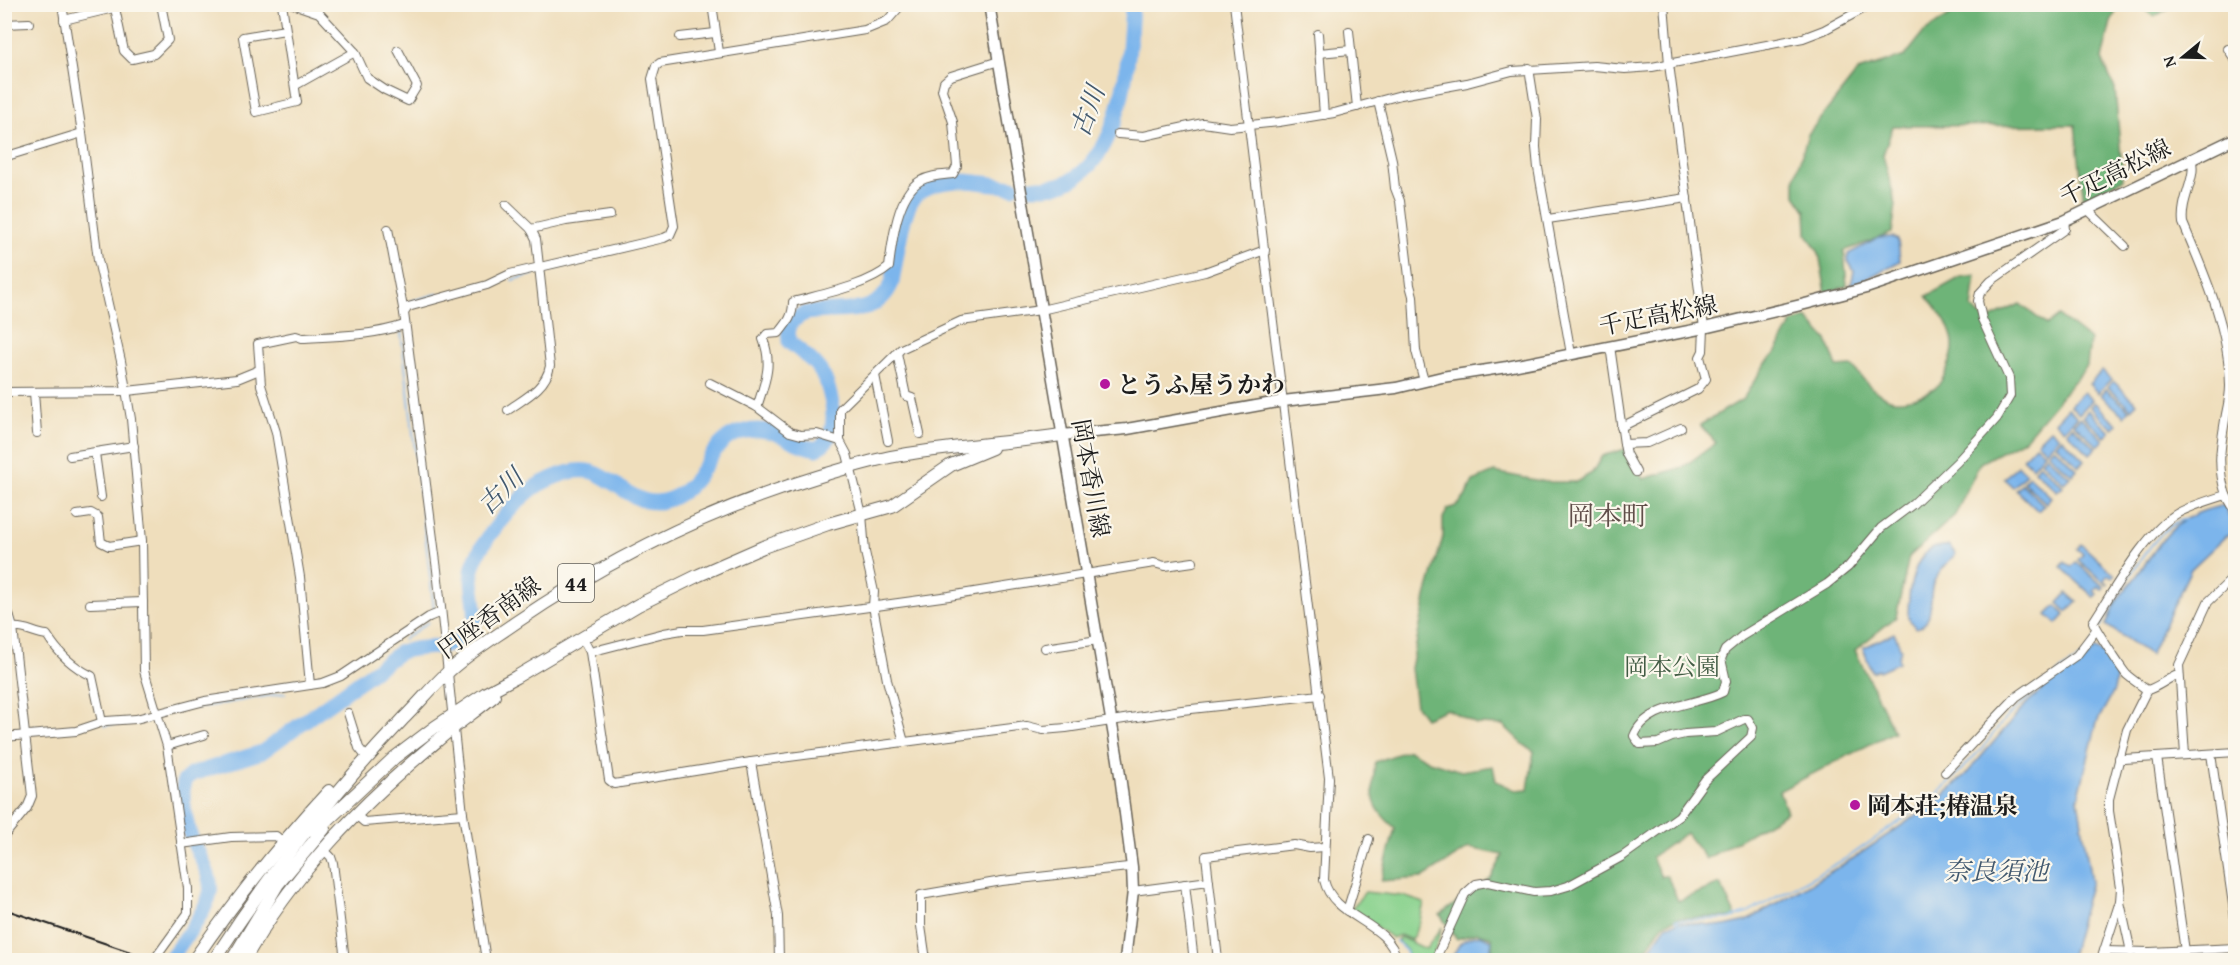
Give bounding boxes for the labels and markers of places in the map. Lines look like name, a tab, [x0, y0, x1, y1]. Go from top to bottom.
place label: とうふ屋うかわ	[1117, 367, 1285, 402]
marker: とうふ屋うかわ	[1098, 377, 1112, 391]
place label: 岡本荘;椿温泉	[1867, 788, 2018, 823]
marker: 岡本荘;椿温泉	[1848, 798, 1862, 812]

